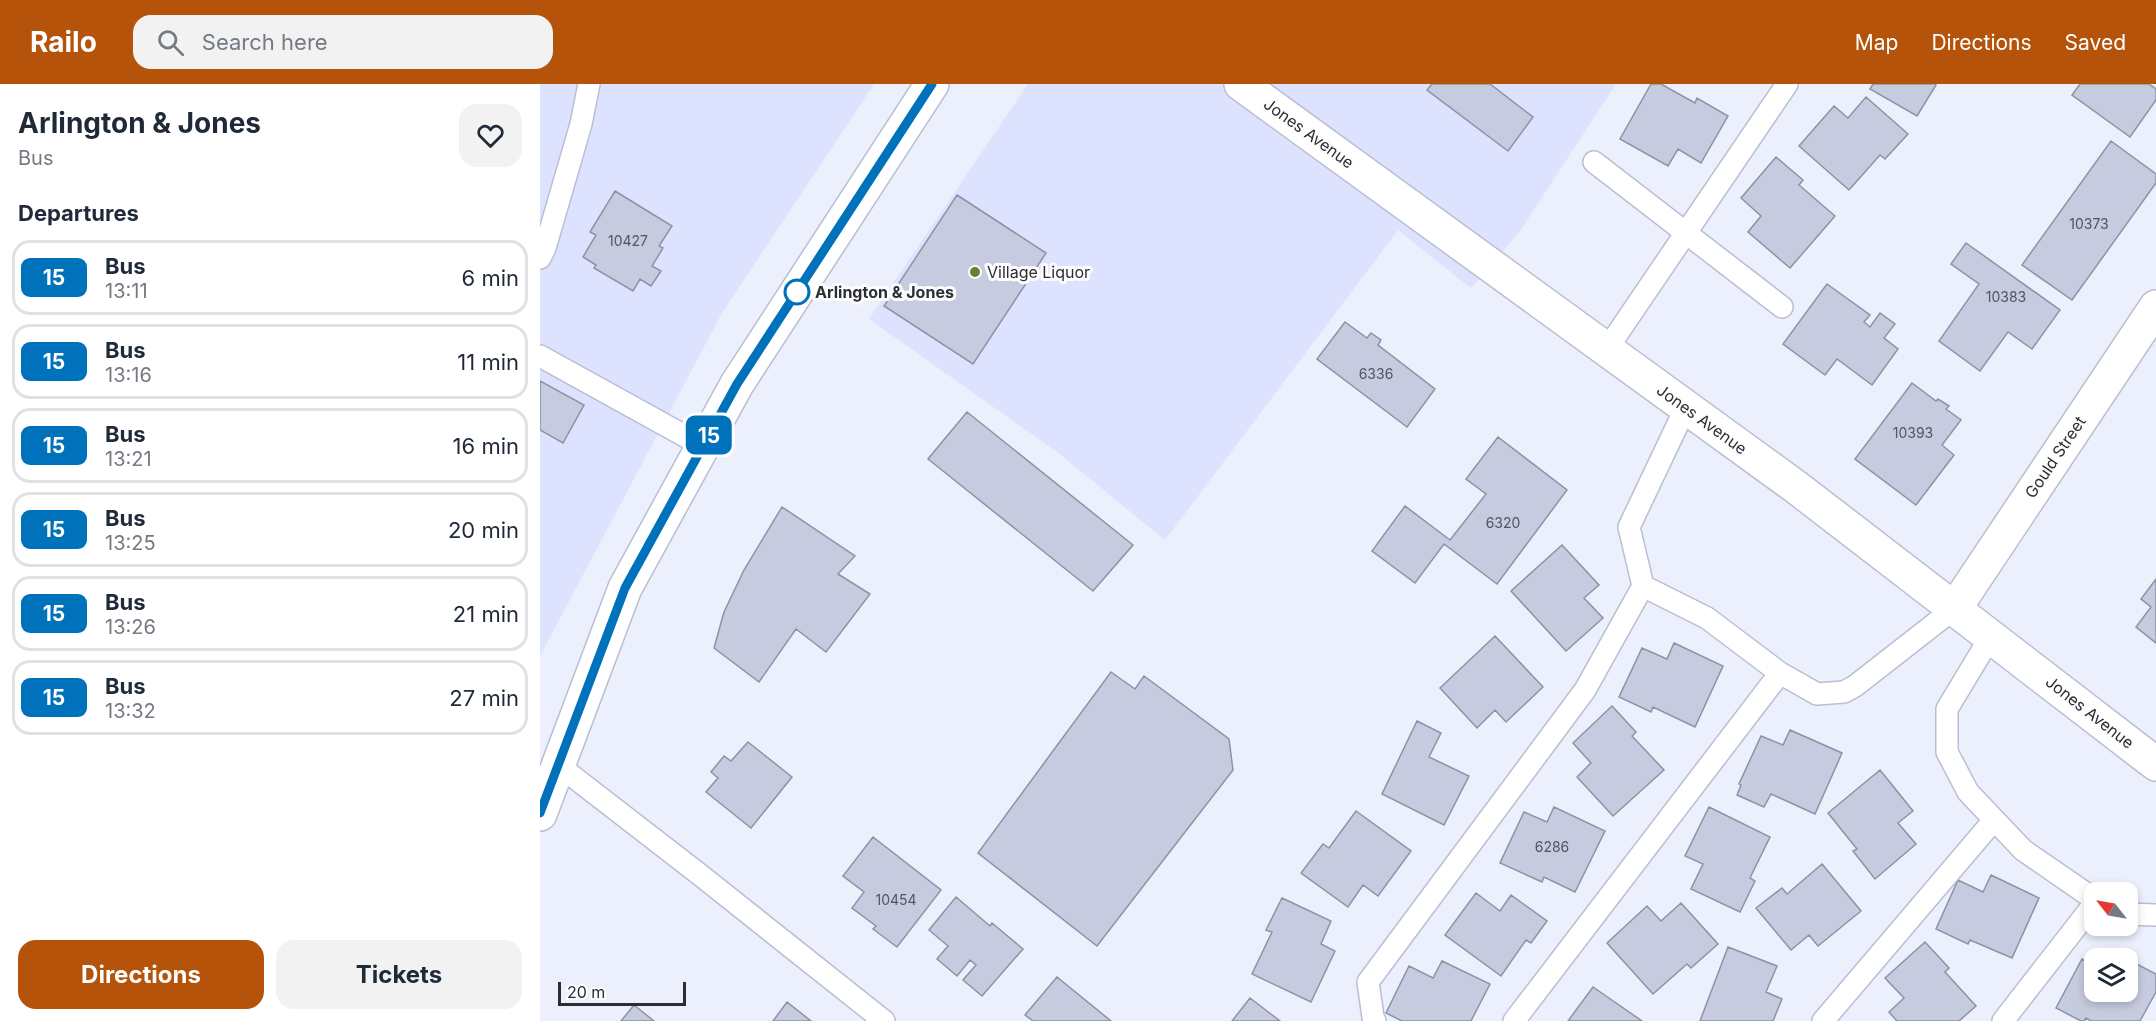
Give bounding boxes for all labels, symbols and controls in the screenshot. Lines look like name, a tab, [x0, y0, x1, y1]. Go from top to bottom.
search box	[133, 15, 553, 69]
text: Railo	[30, 25, 97, 59]
icon: search	[154, 26, 187, 59]
text: Search here	[202, 29, 328, 55]
text: Map	[1855, 30, 1898, 55]
text: Directions	[1931, 30, 2032, 55]
text: Saved	[2065, 30, 2126, 55]
street label: Jones Avenue	[1260, 94, 1358, 172]
button: heart	[459, 104, 522, 167]
text: Arlington & Jones	[18, 106, 261, 140]
text: Bus	[18, 146, 53, 170]
text: Departures	[18, 200, 139, 226]
house number: 10373	[2069, 215, 2109, 232]
house number: 10427	[608, 232, 648, 249]
text: Bus	[105, 253, 146, 279]
place label: Village Liquor	[987, 262, 1090, 282]
text: 15	[43, 265, 65, 290]
text: 6 min	[462, 265, 519, 291]
marker: Village Liquor	[968, 265, 982, 279]
text: 13:11	[105, 279, 148, 303]
marker: Arlington & Jones	[784, 279, 810, 305]
place label: Arlington & Jones	[815, 282, 954, 302]
house number: 10383	[1986, 288, 2026, 305]
text: Bus	[105, 337, 146, 363]
text: 15	[43, 349, 65, 374]
text: 11 min	[457, 349, 519, 375]
text: 13:16	[105, 363, 152, 387]
house number: 6336	[1359, 365, 1393, 382]
street label: Jones Avenue	[1653, 380, 1751, 458]
street label: Gould Street	[2020, 412, 2090, 502]
line badge: 15	[682, 416, 736, 454]
text: Bus	[105, 421, 146, 447]
text: 15	[698, 423, 720, 448]
house number: 10393	[1893, 424, 1933, 441]
text: 15	[43, 433, 65, 458]
text: 16 min	[453, 433, 519, 459]
text: 13:21	[105, 447, 152, 471]
text: Bus	[105, 505, 146, 531]
house number: 6320	[1486, 514, 1520, 531]
text: 15	[43, 517, 65, 542]
text: 20 min	[448, 517, 519, 543]
text: 13:25	[105, 531, 156, 555]
text: Bus	[105, 589, 146, 615]
text: 15	[43, 601, 65, 626]
text: 21 min	[453, 601, 519, 627]
text: 13:26	[105, 615, 156, 639]
street label: Jones Avenue	[2042, 671, 2138, 753]
text: Bus	[105, 673, 146, 699]
text: 15	[43, 685, 65, 710]
text: 27 min	[449, 685, 519, 711]
text: 13:32	[105, 699, 156, 723]
house number: 6286	[1535, 838, 1569, 855]
north arrow	[2084, 882, 2138, 936]
map controls	[2084, 882, 2138, 1002]
house number: 10454	[875, 891, 917, 908]
button: Directions	[18, 940, 264, 1009]
button: Tickets	[276, 940, 522, 1009]
button: layers	[2084, 948, 2138, 1002]
scale bar	[558, 979, 686, 1006]
text: 20 m	[567, 982, 605, 1002]

